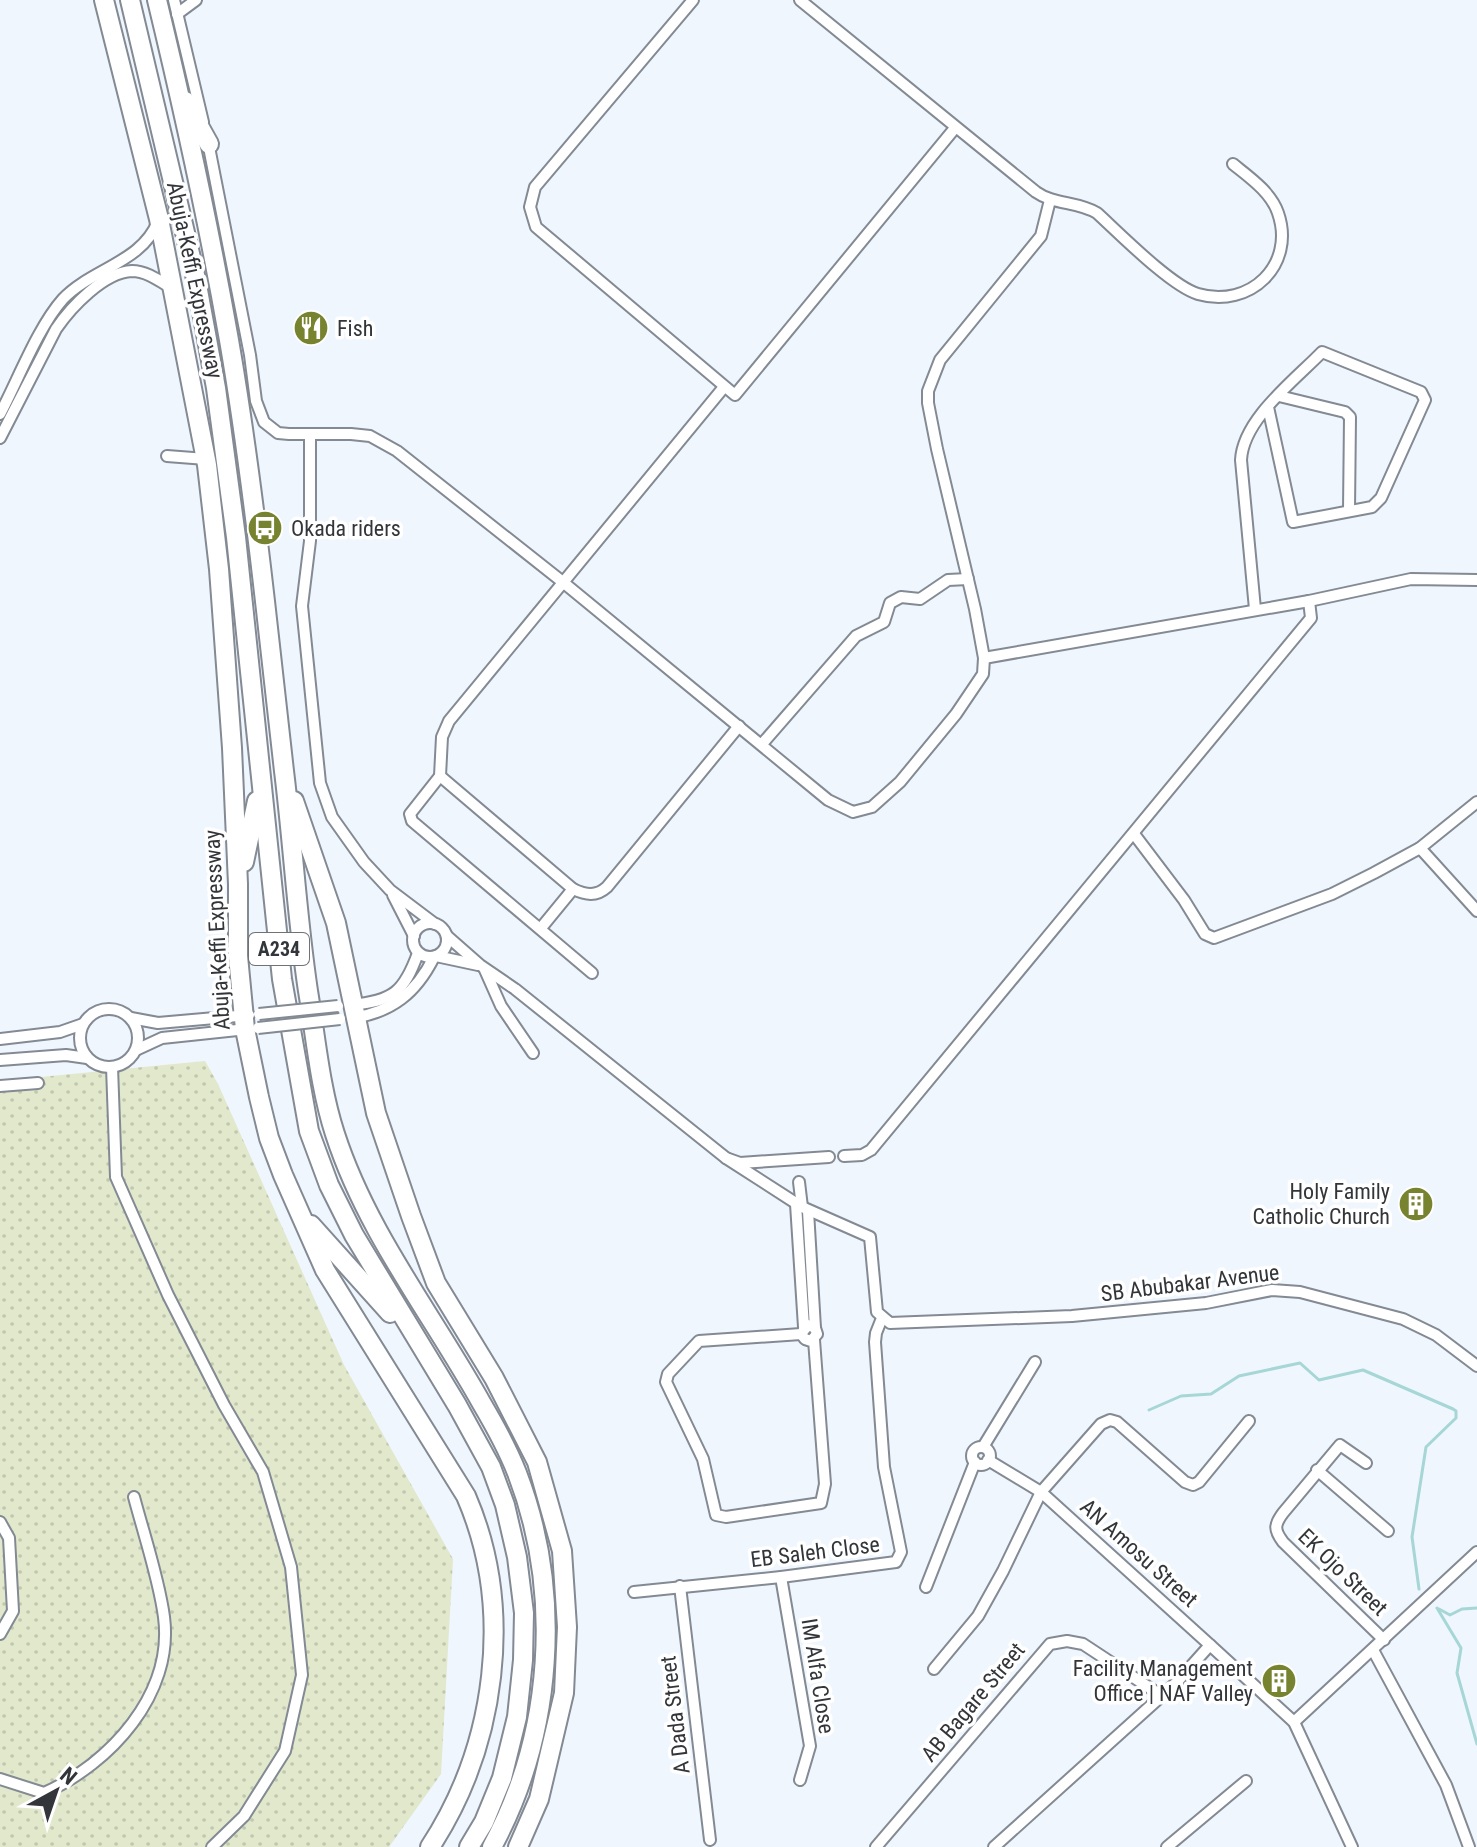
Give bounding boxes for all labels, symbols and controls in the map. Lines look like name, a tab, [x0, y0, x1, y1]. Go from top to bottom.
street label: Abuja-Keffi Expressway	[162, 179, 228, 381]
restaurant icon: Fish	[292, 309, 330, 347]
place label: Fish	[337, 316, 373, 341]
bus stop icon: Okada riders	[246, 509, 284, 547]
place label: Okada riders	[291, 516, 401, 541]
street label: Abuja-Keffi Expressway	[199, 829, 235, 1031]
road number: A234	[249, 933, 309, 965]
place label: Holy Family Catholic Church	[1252, 1179, 1390, 1229]
building icon: Holy Family Catholic Church	[1397, 1185, 1435, 1223]
street label: SB Abubakar Avenue	[1099, 1260, 1281, 1306]
street label: AN Amosu Street	[1075, 1494, 1203, 1612]
street label: EK Ojo Street	[1293, 1523, 1393, 1621]
street label: EB Saleh Close	[749, 1532, 881, 1572]
street label: IM Alfa Close	[797, 1617, 839, 1735]
street label: AB Bagare Street	[916, 1638, 1030, 1766]
street label: A Dada Street	[655, 1654, 695, 1776]
place label: Facility Management Office | NAF Valley	[1073, 1656, 1253, 1706]
building icon: Facility Management Office | NAF Valley	[1260, 1662, 1298, 1700]
north arrow	[16, 1751, 96, 1831]
text: N	[55, 1762, 82, 1790]

